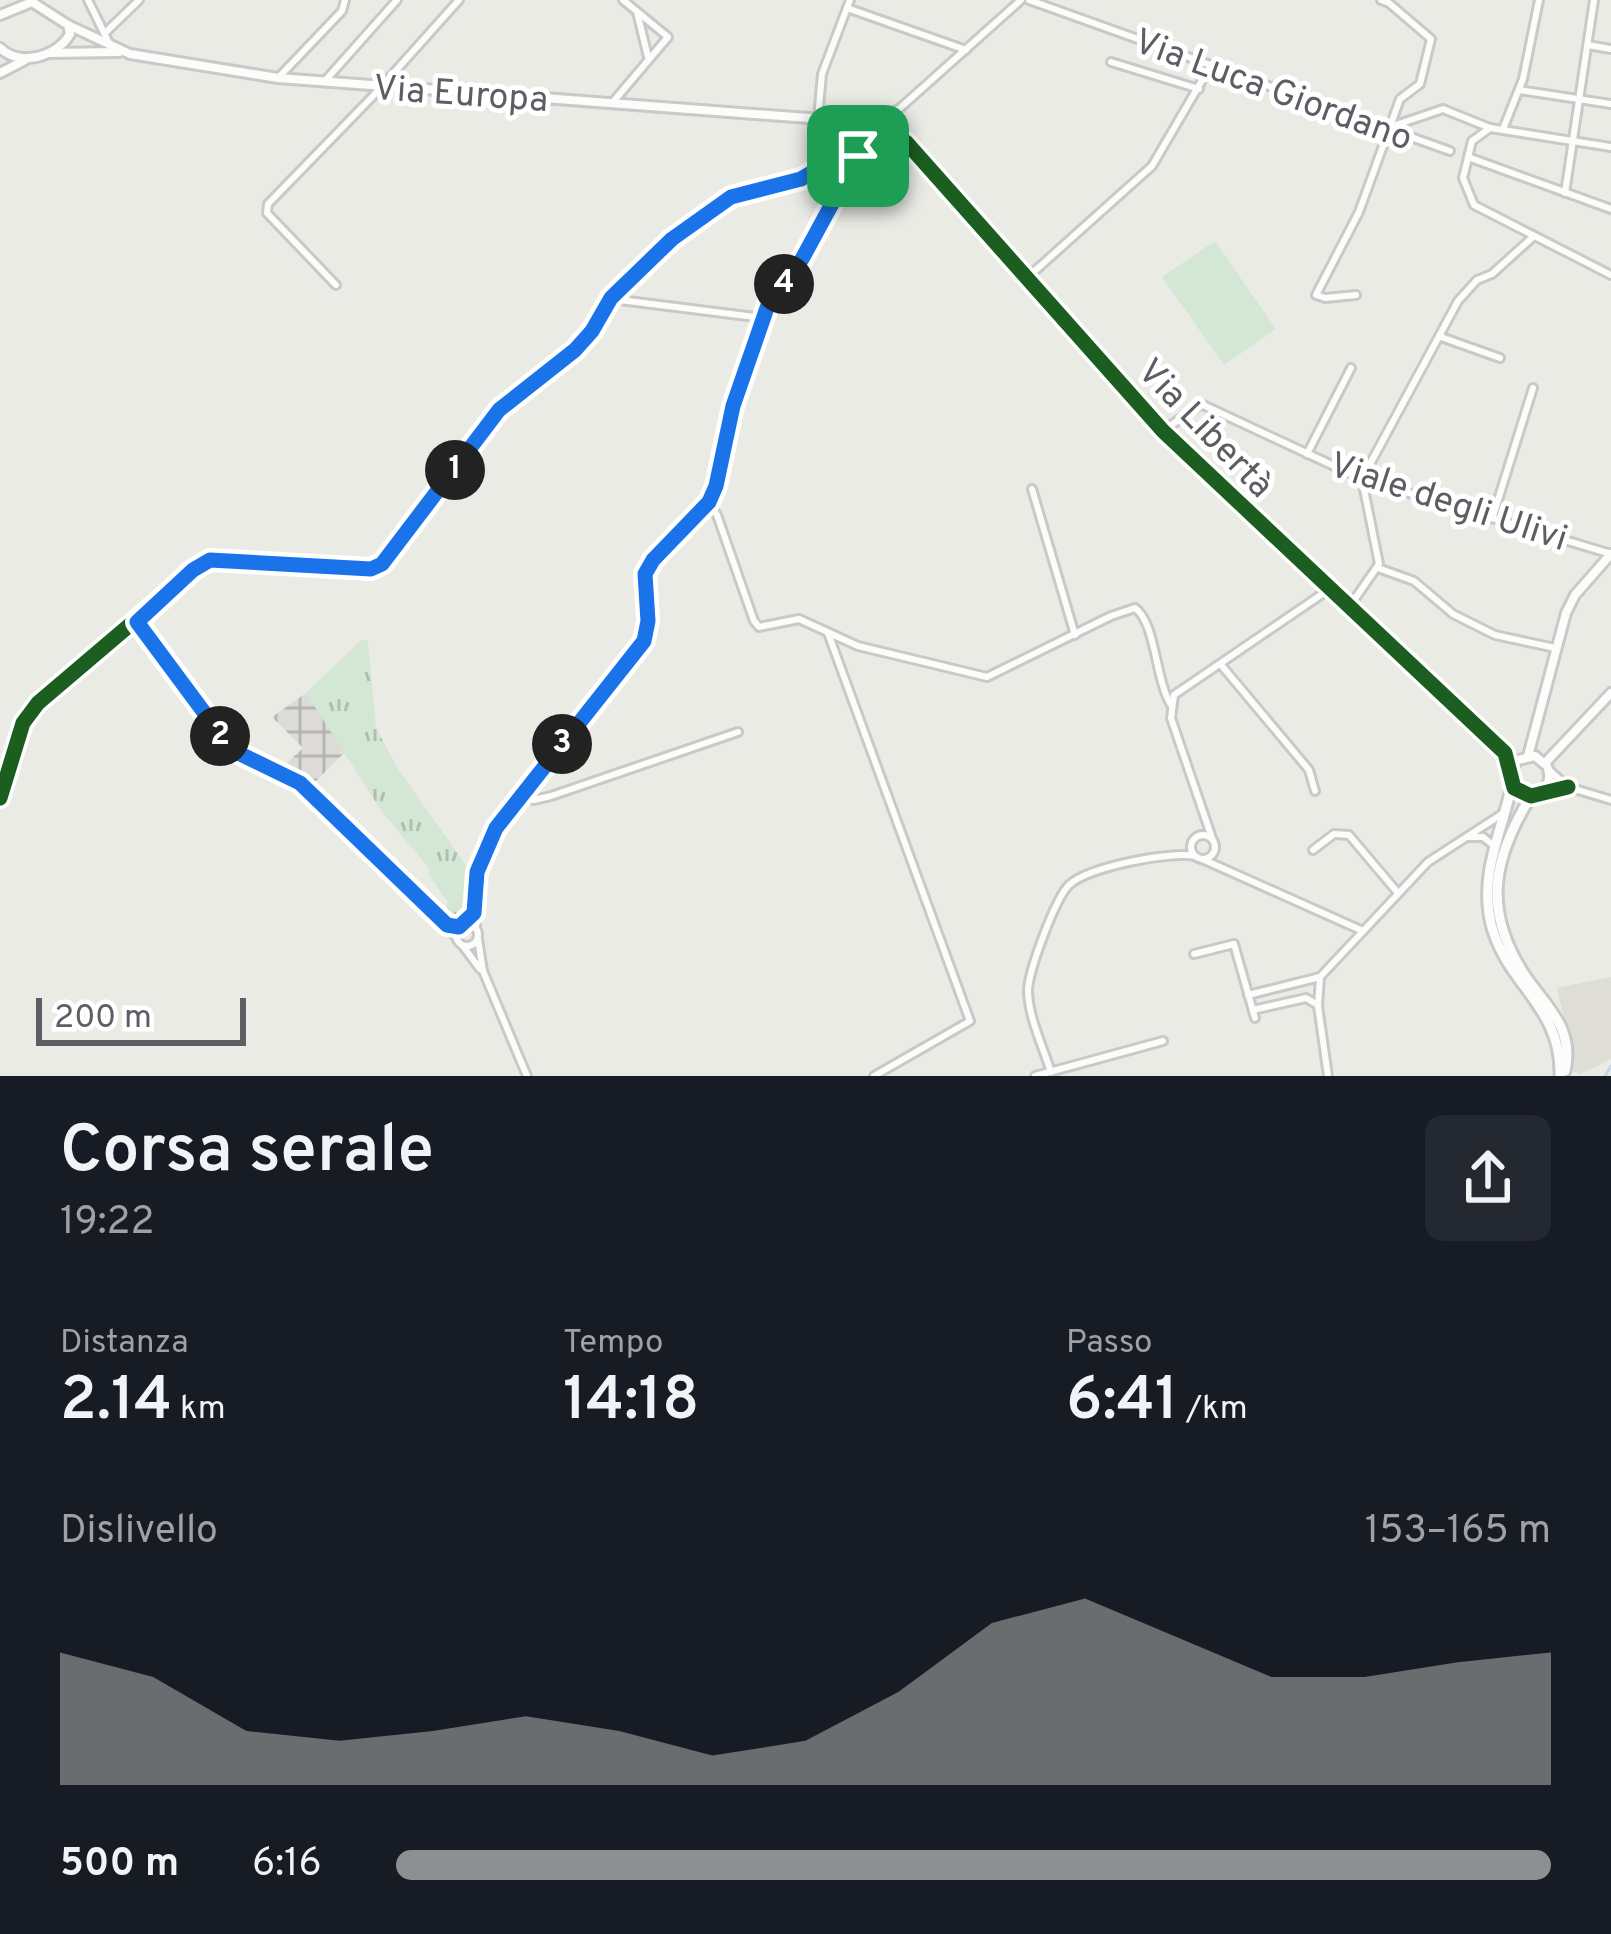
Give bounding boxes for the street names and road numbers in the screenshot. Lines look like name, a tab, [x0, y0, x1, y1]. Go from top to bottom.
street label: Via Luca Giordano	[1127, 20, 1418, 163]
street label: Via Europa	[372, 67, 550, 125]
street label: Via Libertà	[1126, 350, 1282, 509]
street label: Viale degli Ulivi	[1323, 444, 1572, 564]

